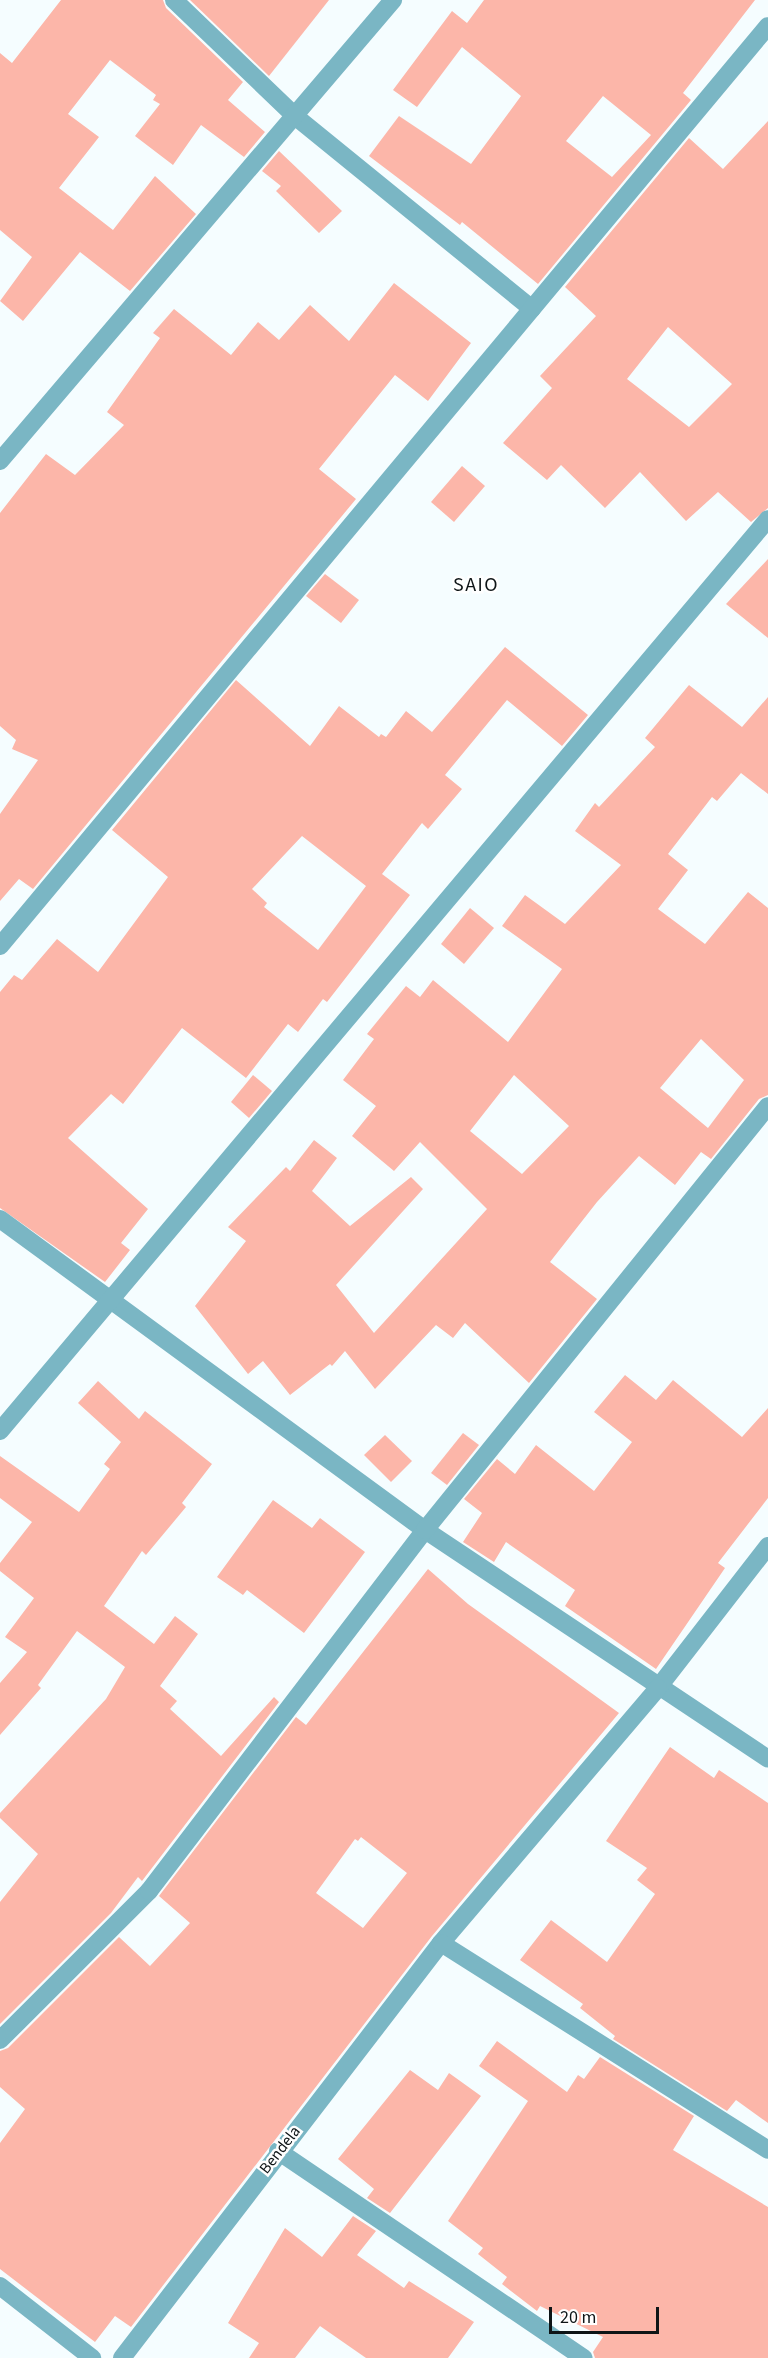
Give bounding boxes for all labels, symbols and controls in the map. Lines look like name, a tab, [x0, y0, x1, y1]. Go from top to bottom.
district label: SAIO	[453, 573, 499, 597]
street label: Bendela	[255, 2122, 305, 2178]
scale bar	[552, 2295, 662, 2333]
text: 20 m	[560, 2305, 596, 2330]

